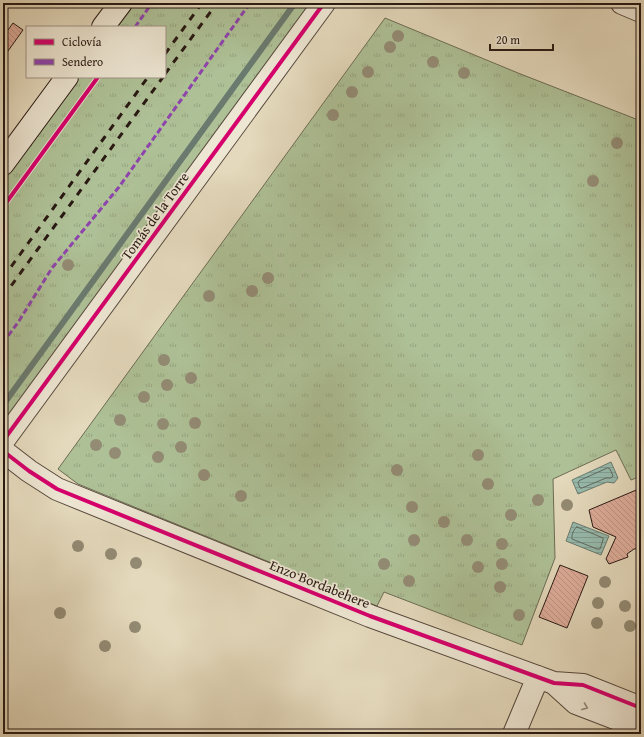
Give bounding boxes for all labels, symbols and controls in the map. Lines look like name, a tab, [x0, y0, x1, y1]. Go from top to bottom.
legend	[26, 26, 166, 78]
scale bar	[490, 26, 553, 52]
text: 20 m	[496, 31, 520, 48]
text: Ciclovía	[62, 33, 102, 50]
text: Sendero	[62, 53, 103, 70]
street label: Tomás de la Torre	[116, 168, 194, 264]
street label: Enzo Bordabehere	[267, 555, 373, 613]
one-way arrow	[582, 702, 589, 710]

